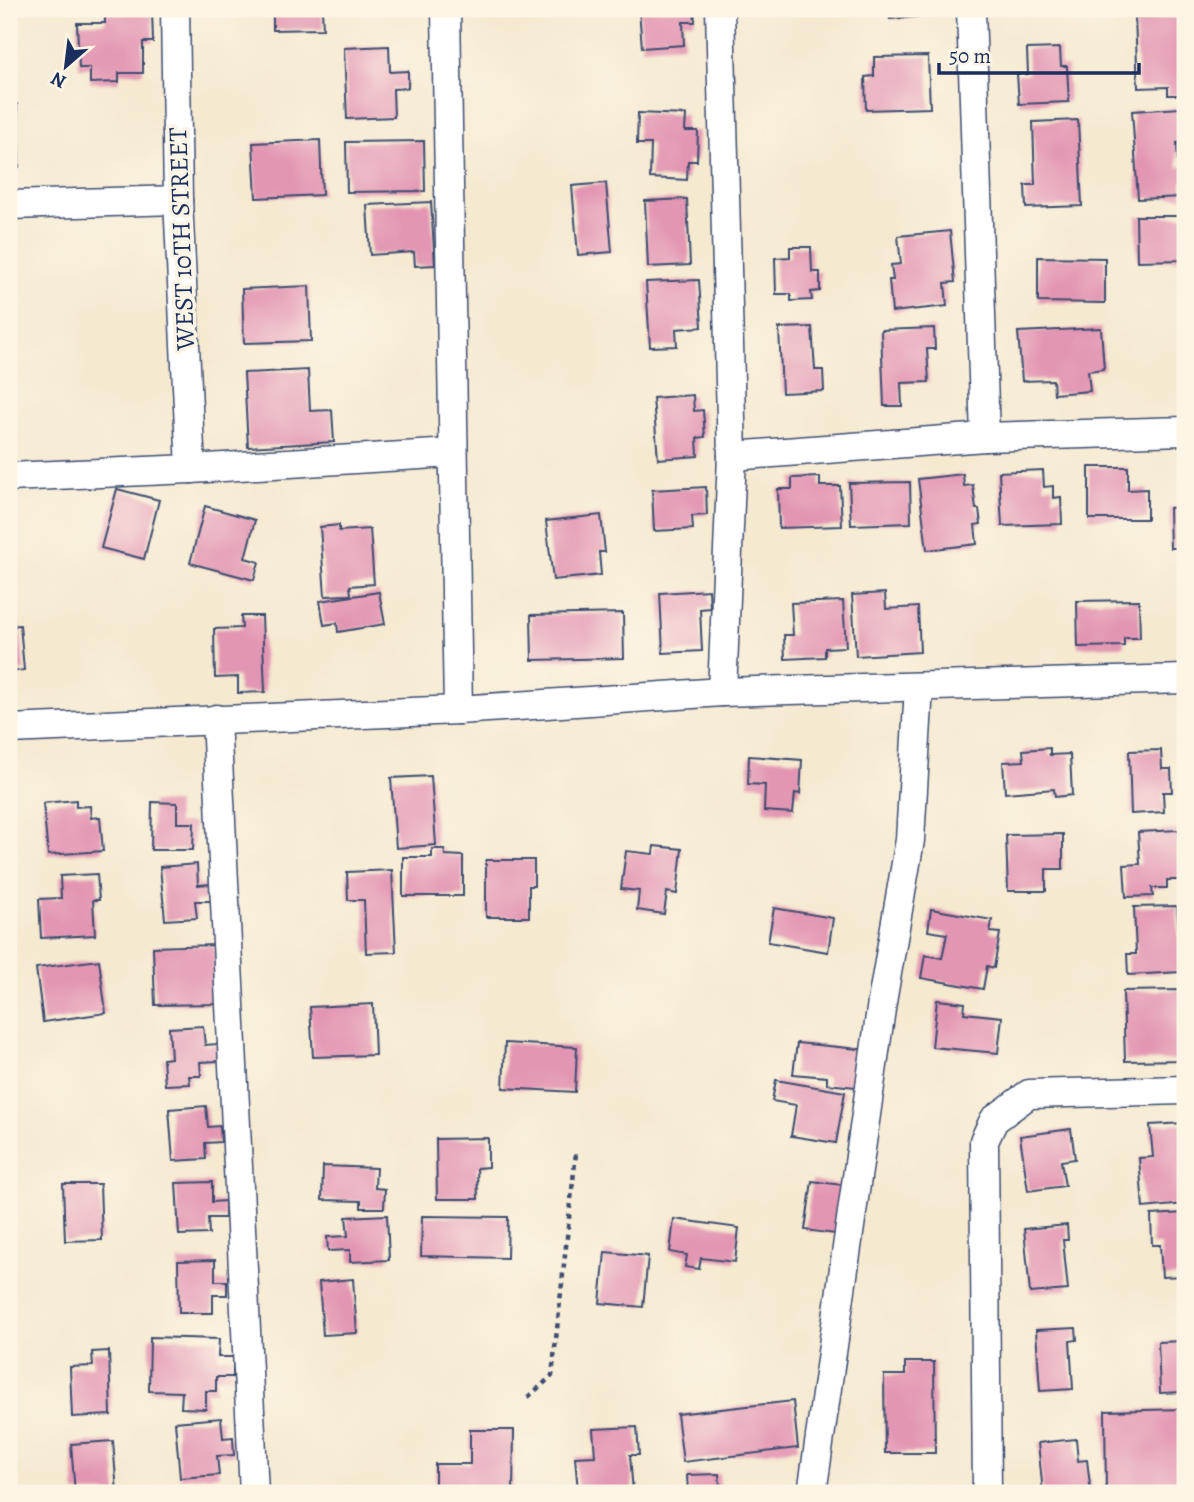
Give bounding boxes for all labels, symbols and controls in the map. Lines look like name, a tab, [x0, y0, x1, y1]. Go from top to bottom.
north arrow	[32, 32, 102, 102]
scale bar	[939, 32, 1138, 76]
text: 50 m	[949, 42, 991, 70]
text: N	[46, 65, 71, 95]
street label: WEST 10TH STREET	[160, 127, 203, 352]

